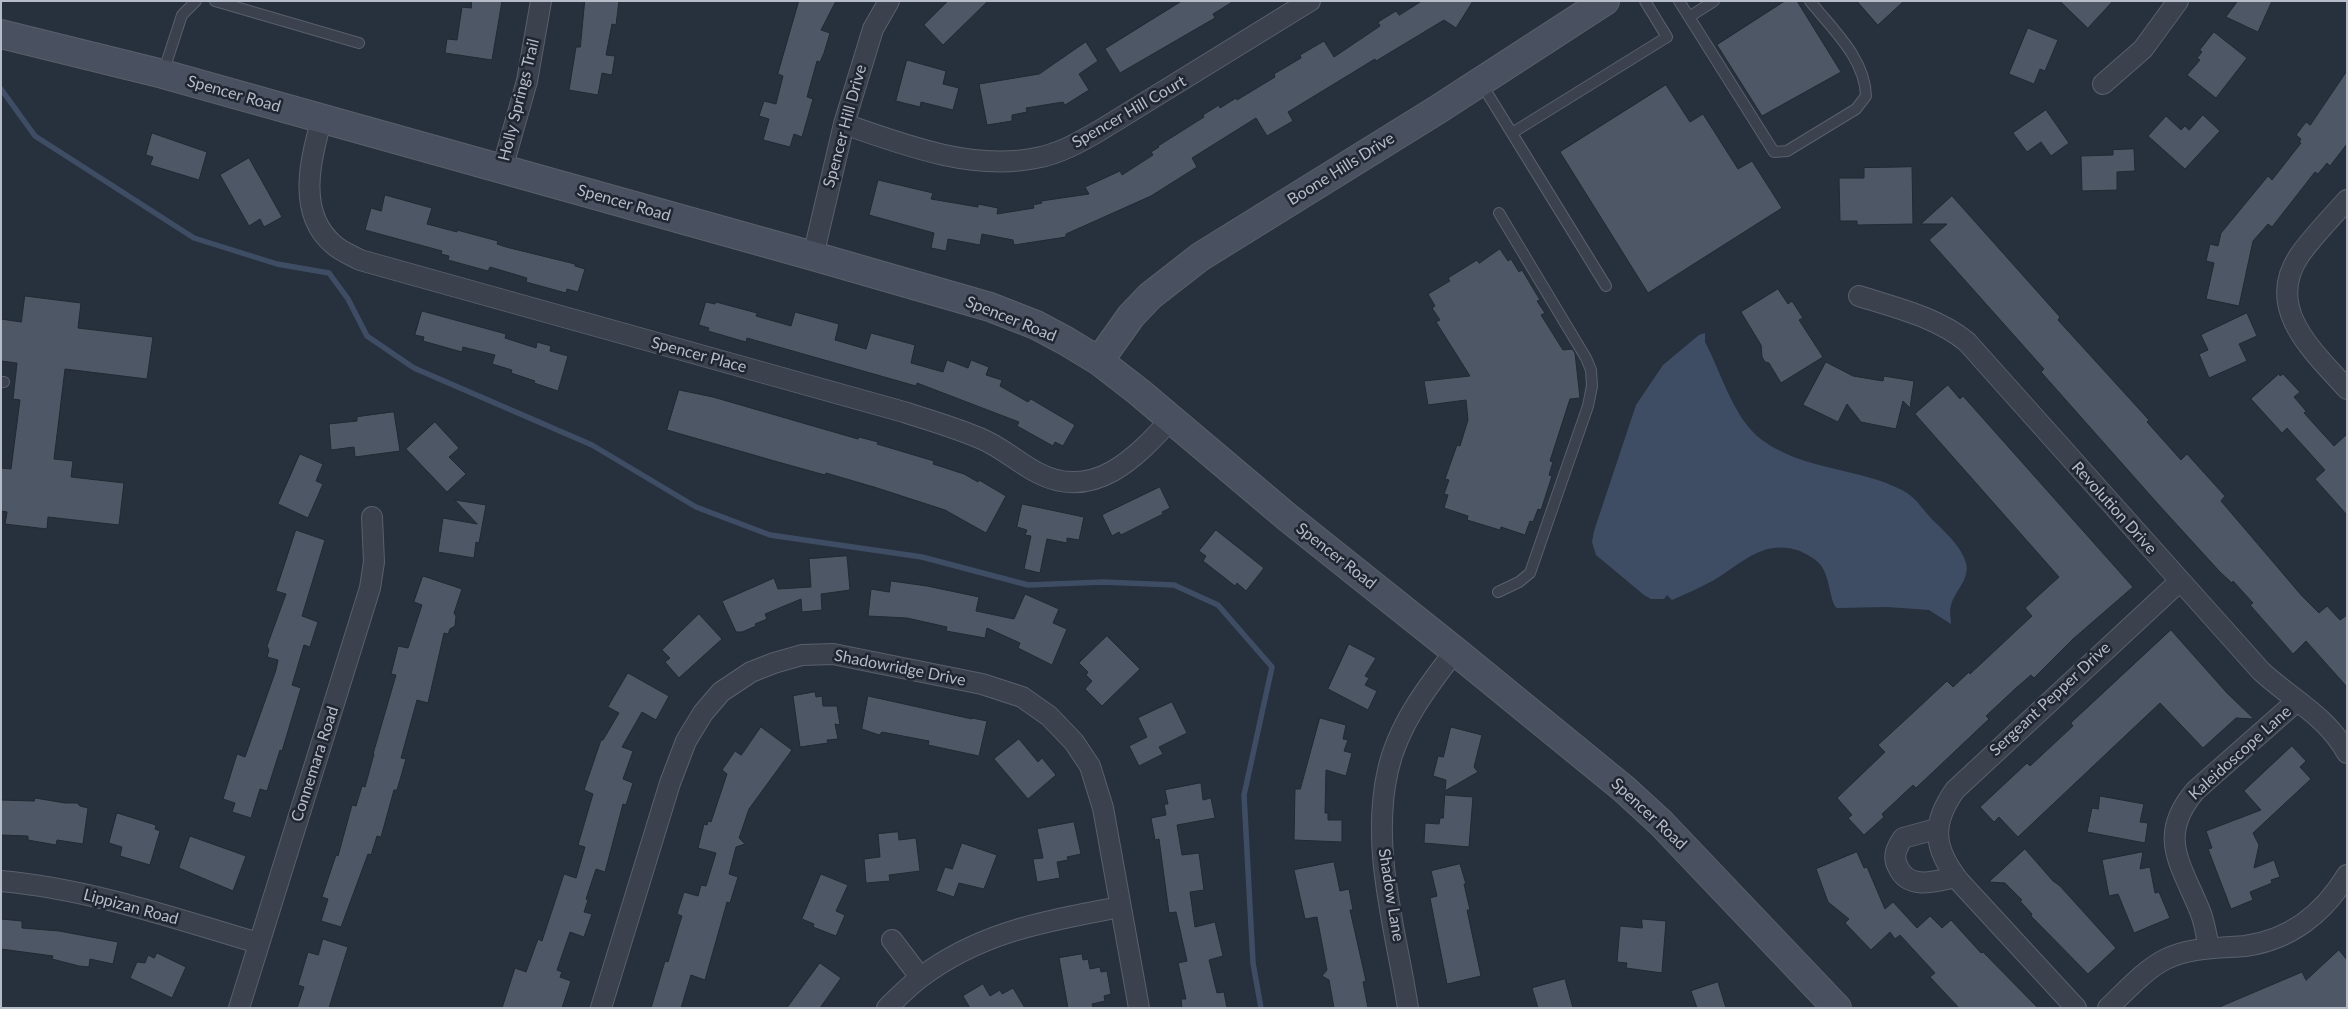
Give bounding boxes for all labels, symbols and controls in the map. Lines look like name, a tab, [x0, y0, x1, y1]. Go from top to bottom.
street label: Holly Springs Trail	[495, 37, 543, 163]
street label: Spencer Hill Drive	[819, 62, 871, 190]
street label: Spencer Road	[185, 72, 283, 116]
street label: Spencer Hill Court	[1069, 72, 1189, 152]
street label: Boone Hills Drive	[1284, 128, 1398, 210]
street label: Spencer Road	[575, 181, 673, 225]
street label: Spencer Road	[963, 292, 1059, 346]
street label: Spencer Place	[649, 333, 749, 377]
street label: Revolution Drive	[2067, 458, 2161, 558]
street label: Spencer Road	[1292, 519, 1380, 593]
street label: Sergeant Pepper Drive	[1986, 638, 2114, 760]
street label: Shadowridge Drive	[833, 646, 967, 690]
street label: Kaleidoscope Lane	[2185, 702, 2295, 804]
street label: Connemara Road	[287, 704, 343, 824]
street label: Spencer Road	[1607, 774, 1691, 854]
street label: Shadow Lane	[1374, 847, 1408, 943]
street label: Lippizan Road	[81, 885, 181, 929]

